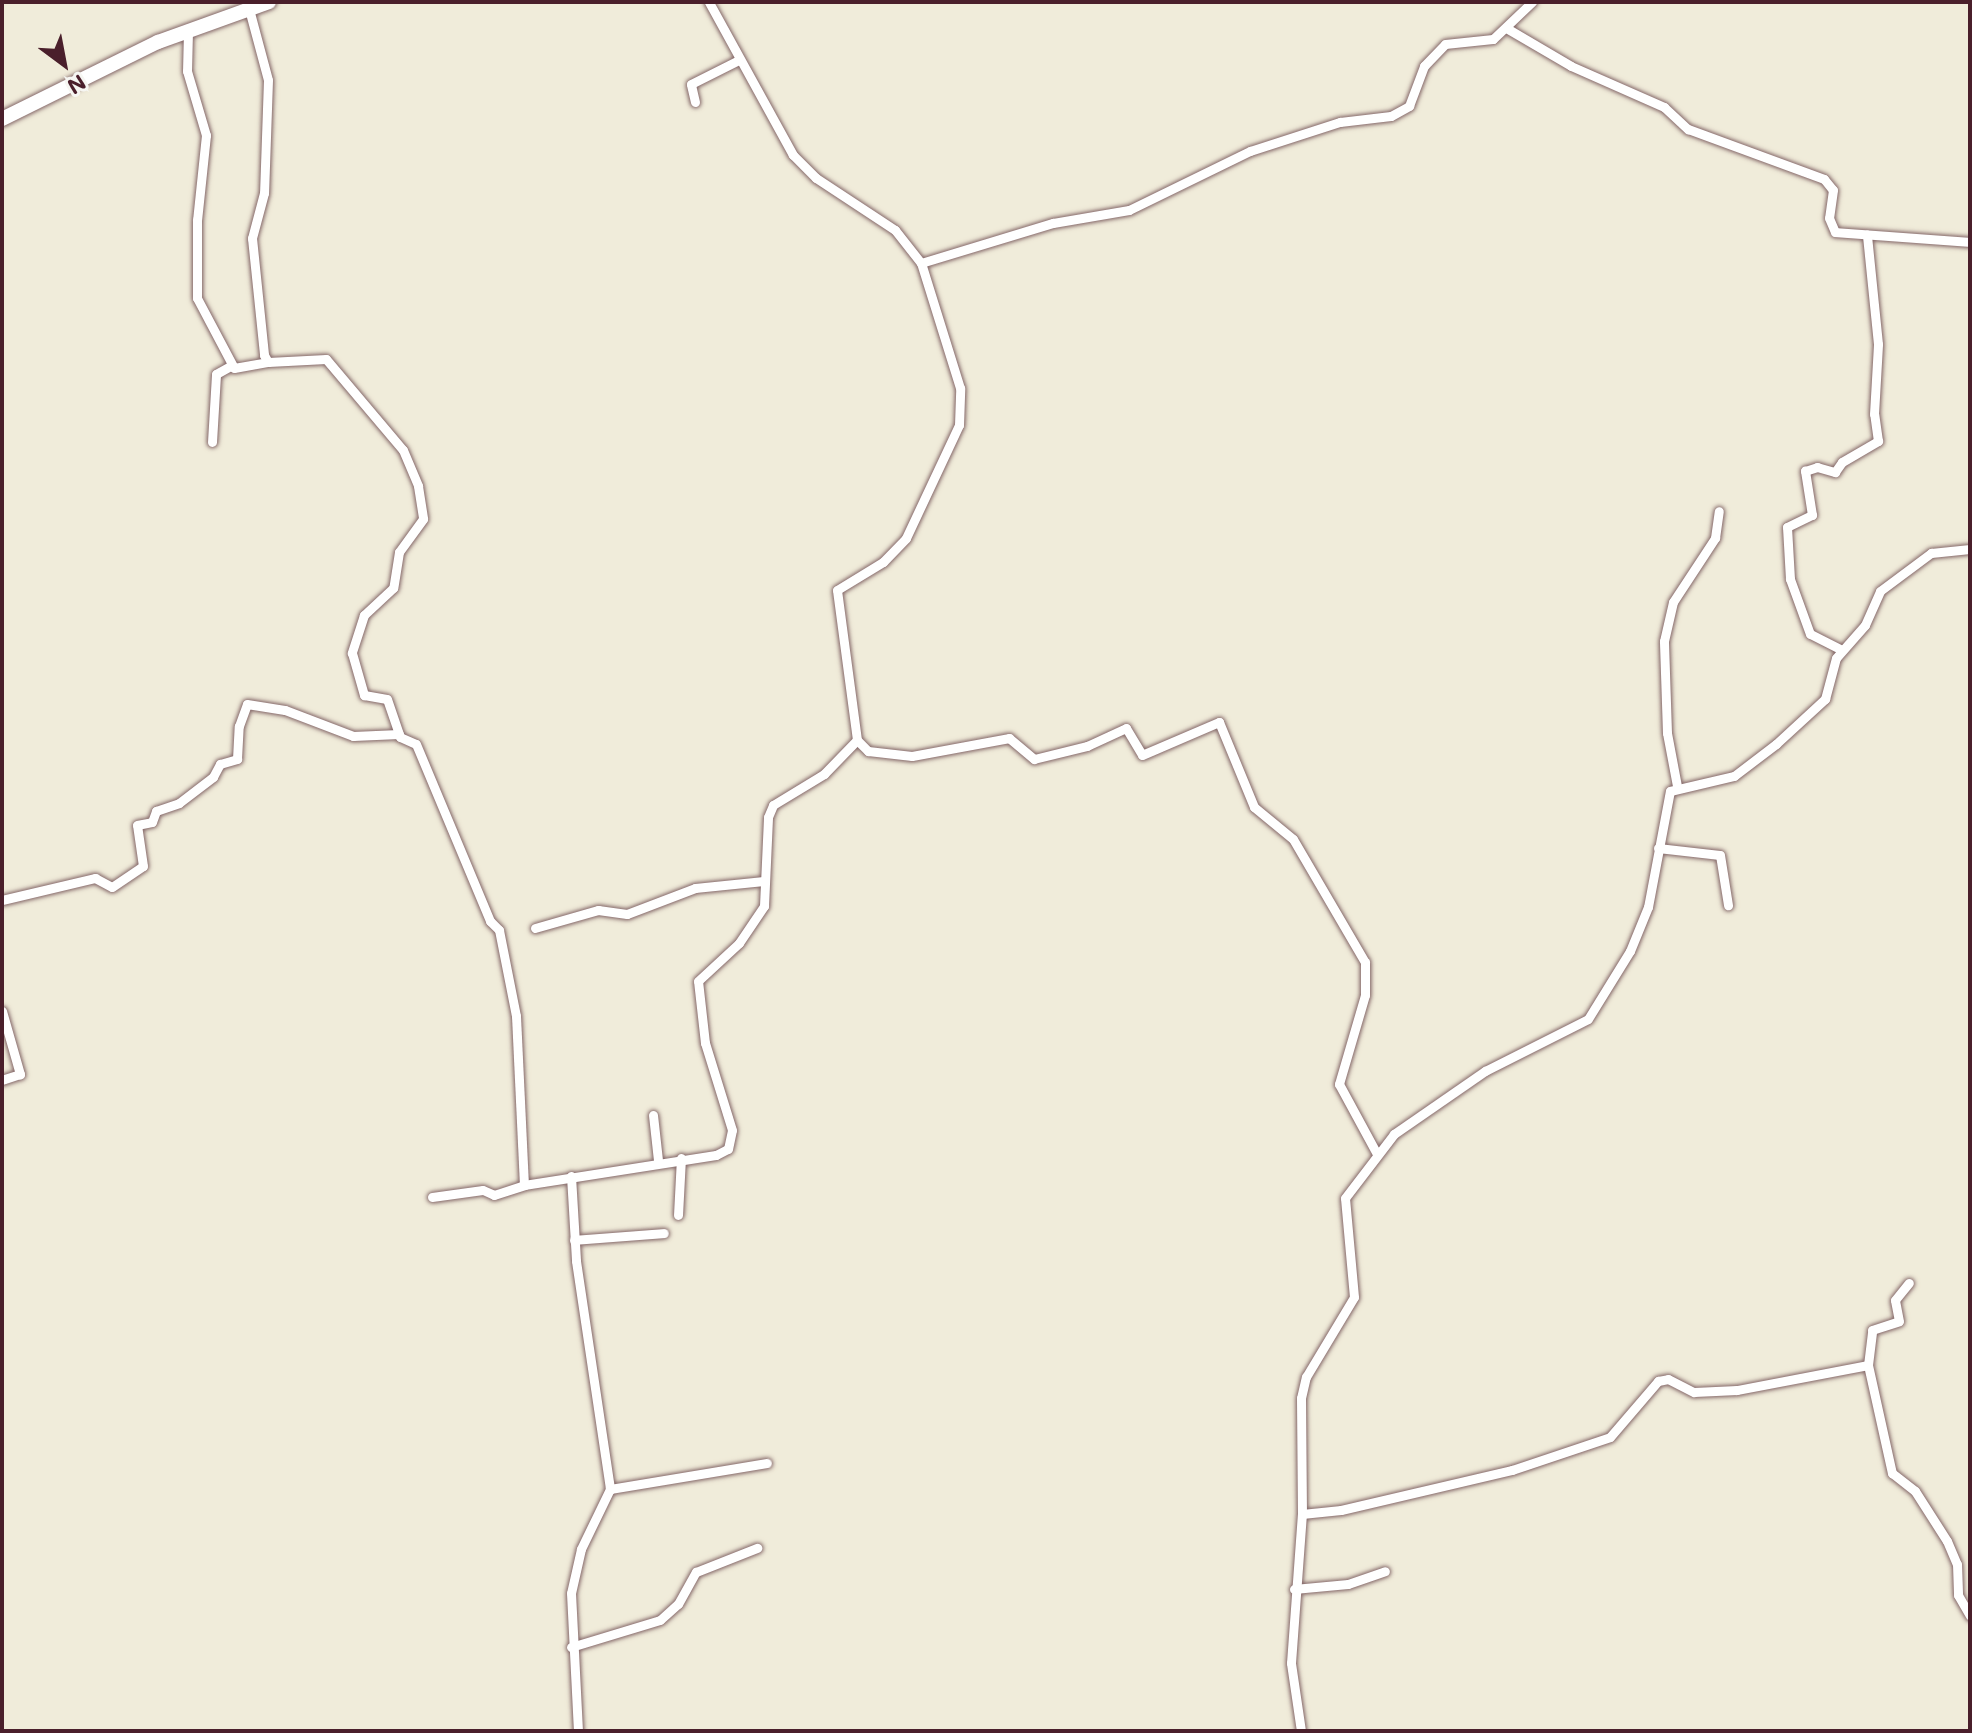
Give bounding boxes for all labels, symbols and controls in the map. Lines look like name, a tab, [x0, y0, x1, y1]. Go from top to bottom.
north arrow	[24, 24, 104, 104]
text: N	[62, 68, 92, 101]

